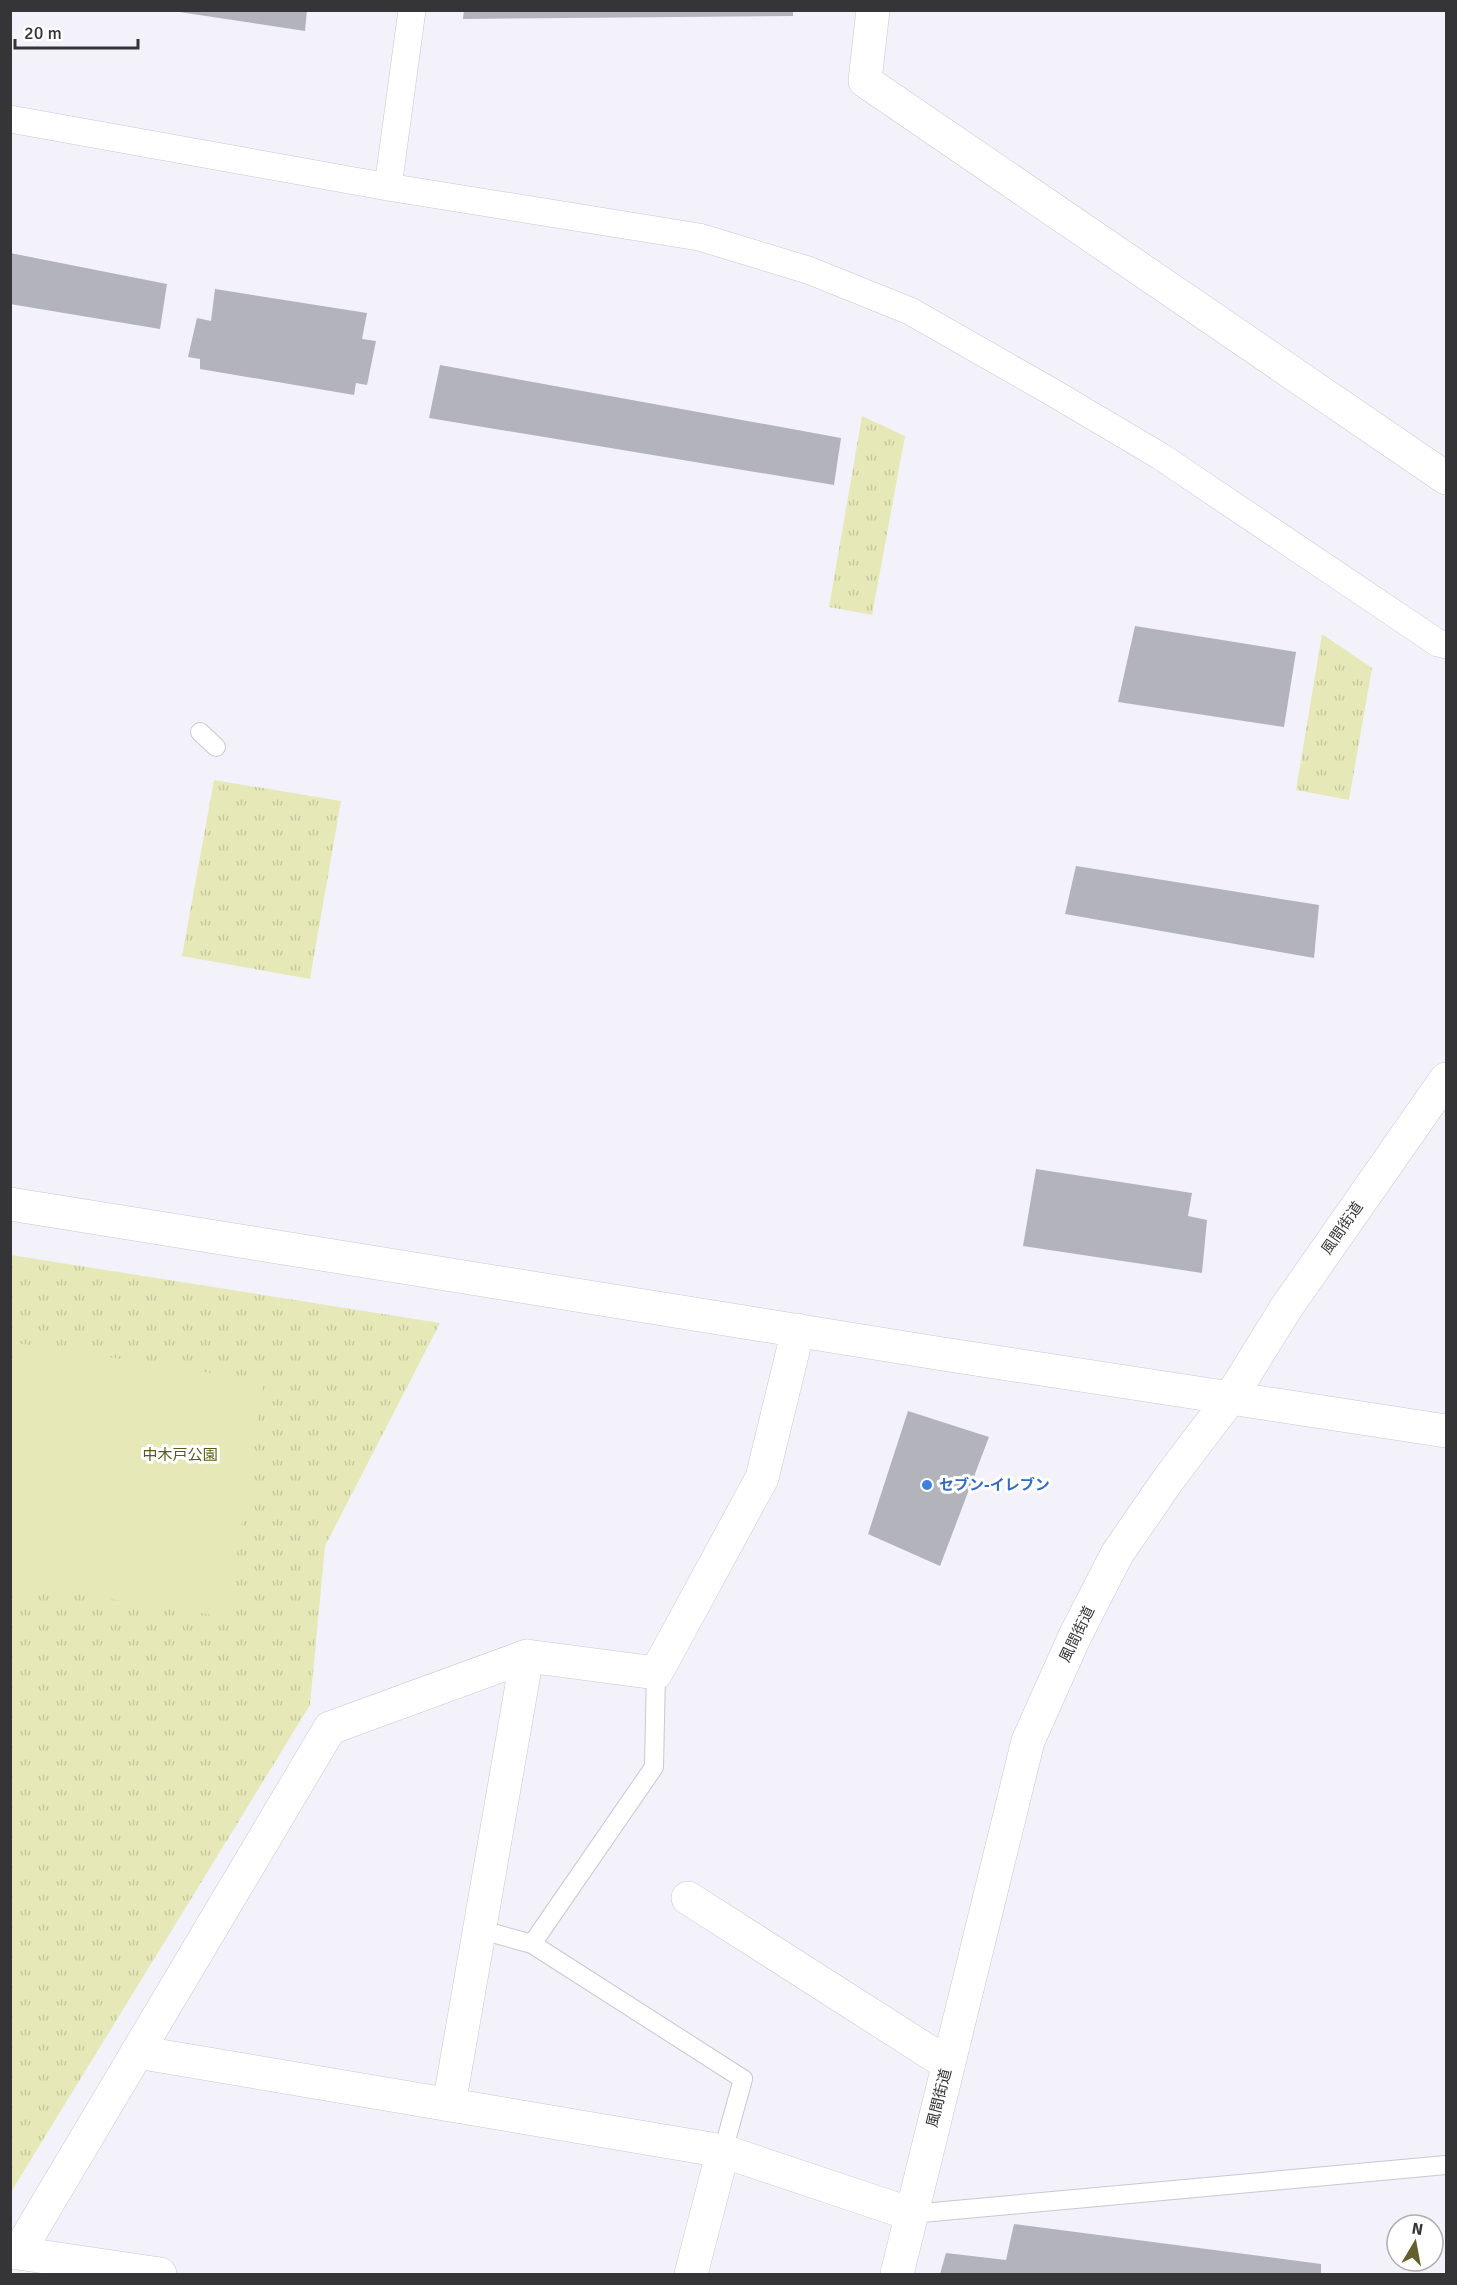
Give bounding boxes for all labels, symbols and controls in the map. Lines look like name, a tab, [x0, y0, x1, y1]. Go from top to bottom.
scale bar	[15, 12, 138, 50]
text: 20 m	[24, 22, 62, 44]
street label: 風間街道	[1317, 1198, 1367, 1258]
park label: 中木戸公園	[142, 1446, 218, 1464]
place label: セブン-イレブン	[939, 1476, 1050, 1494]
marker: セブン-イレブン	[920, 1478, 934, 1492]
street label: 風間街道	[1056, 1603, 1098, 1665]
street label: 風間街道	[923, 2067, 955, 2129]
north arrow	[1385, 2213, 1445, 2273]
text: N	[1410, 2218, 1425, 2240]

